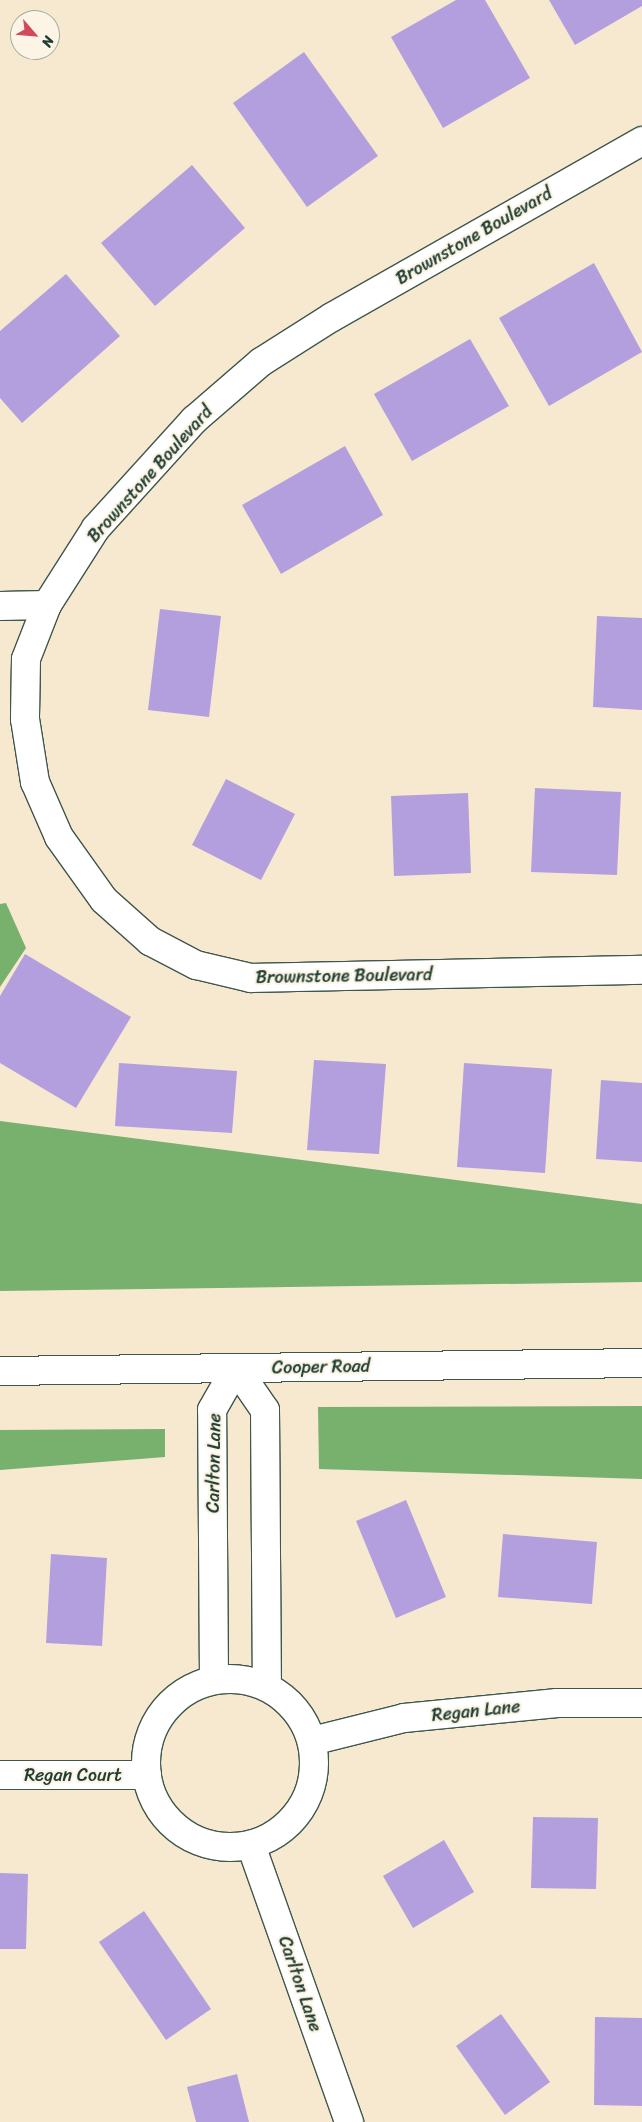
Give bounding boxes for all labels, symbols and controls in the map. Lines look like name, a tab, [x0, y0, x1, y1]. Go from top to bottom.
north arrow	[10, 10, 60, 60]
text: N	[35, 32, 61, 52]
street label: Brownstone Boulevard	[392, 182, 556, 290]
street label: Brownstone Boulevard	[83, 401, 217, 547]
street label: Brownstone Boulevard	[255, 964, 433, 988]
street label: Cooper Road	[272, 1355, 370, 1379]
street label: Carlton Lane	[202, 1413, 226, 1513]
street label: Regan Lane	[431, 1696, 521, 1726]
street label: Regan Court	[24, 1764, 122, 1786]
street label: Carlton Lane	[274, 1933, 326, 2035]

